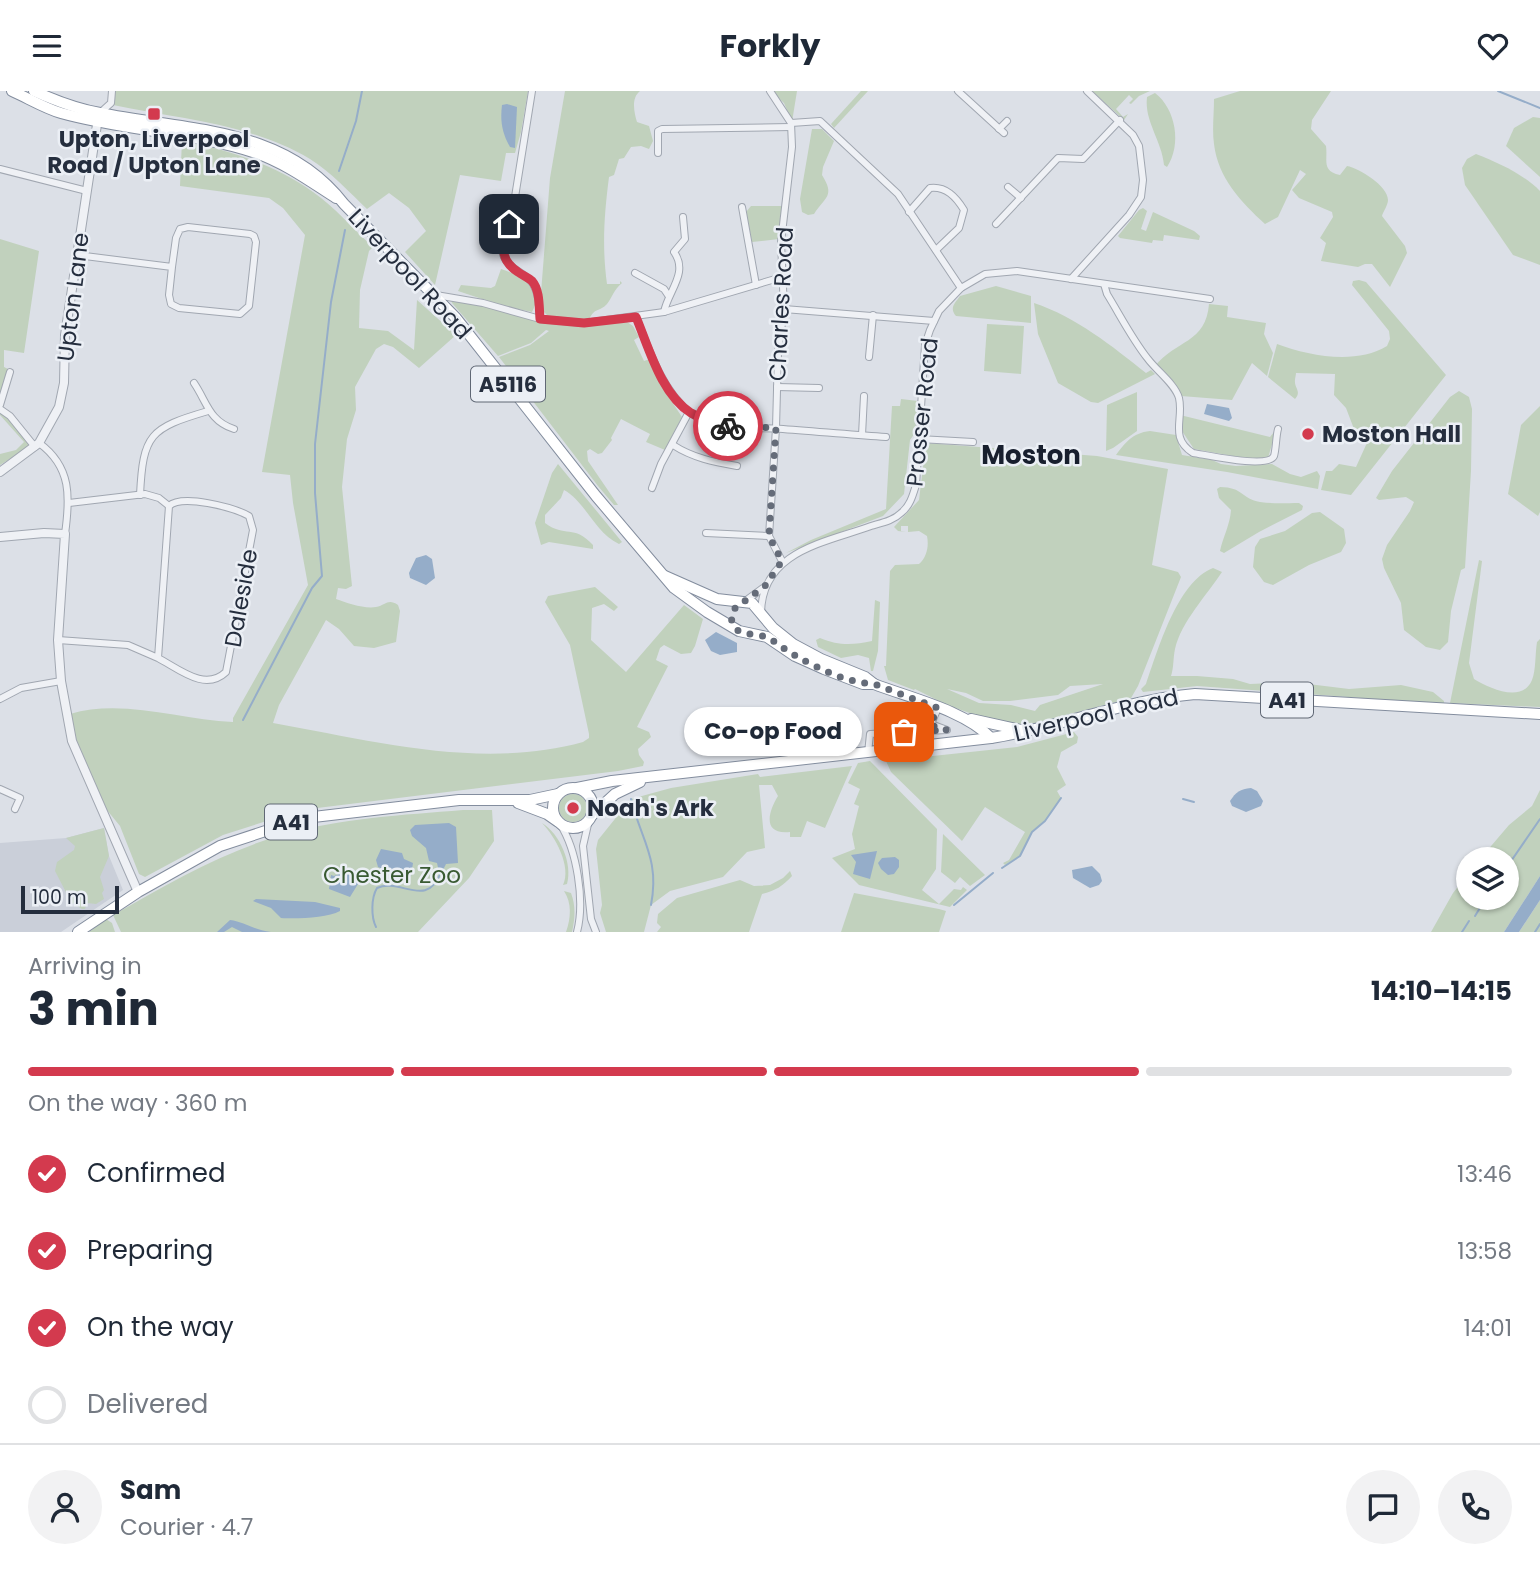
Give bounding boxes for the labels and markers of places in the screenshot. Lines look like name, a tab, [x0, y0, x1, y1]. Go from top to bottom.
marker: Upton, Liverpool Road / Upton Lane	[146, 106, 162, 122]
place label: Upton, Liverpool Road / Upton Lane	[47, 123, 261, 181]
pin	[479, 194, 539, 254]
place label: Moston Hall	[1322, 418, 1461, 450]
marker: Moston Hall	[1300, 426, 1316, 442]
pin	[874, 702, 934, 762]
callout: Co-op Food	[684, 707, 862, 757]
place label: Noah's Ark	[587, 792, 715, 824]
marker: Noah's Ark	[565, 800, 581, 816]

